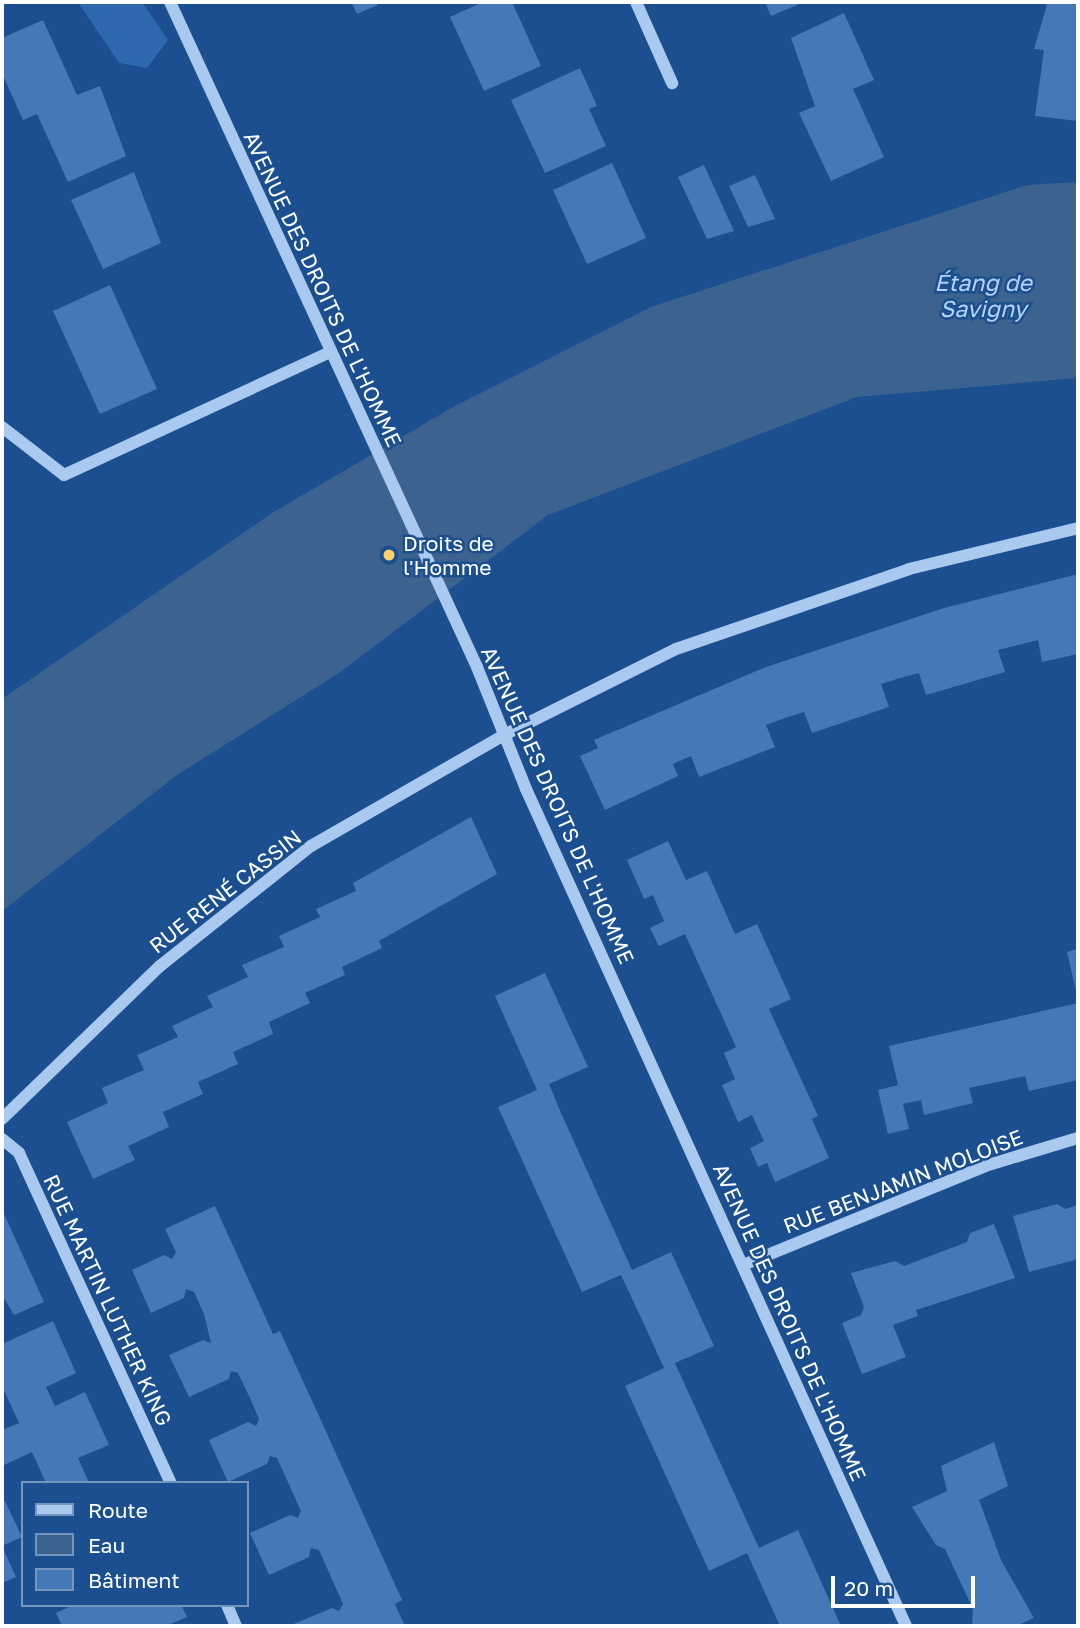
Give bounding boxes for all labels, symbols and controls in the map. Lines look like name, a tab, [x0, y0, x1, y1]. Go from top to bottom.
street label: AVENUE DES DROITS DE L'HOMME	[239, 127, 407, 451]
water label: Étang de Savigny	[934, 268, 1032, 322]
place label: Droits de l'Homme	[403, 530, 494, 580]
marker: Droits de l'Homme	[381, 547, 397, 563]
street label: AVENUE DES DROITS DE L'HOMME	[476, 642, 640, 968]
street label: RUE RENÉ CASSIN	[144, 824, 306, 958]
street label: RUE BENJAMIN MOLOISE	[780, 1124, 1026, 1238]
street label: AVENUE DES DROITS DE L'HOMME	[708, 1159, 872, 1485]
street label: RUE MARTIN LUTHER KING	[39, 1170, 177, 1430]
legend	[21, 1481, 248, 1607]
text: Route	[88, 1497, 148, 1523]
text: Eau	[88, 1532, 125, 1558]
scale bar	[835, 1562, 978, 1606]
text: Bâtiment	[88, 1567, 180, 1593]
text: 20 m	[844, 1575, 893, 1601]

